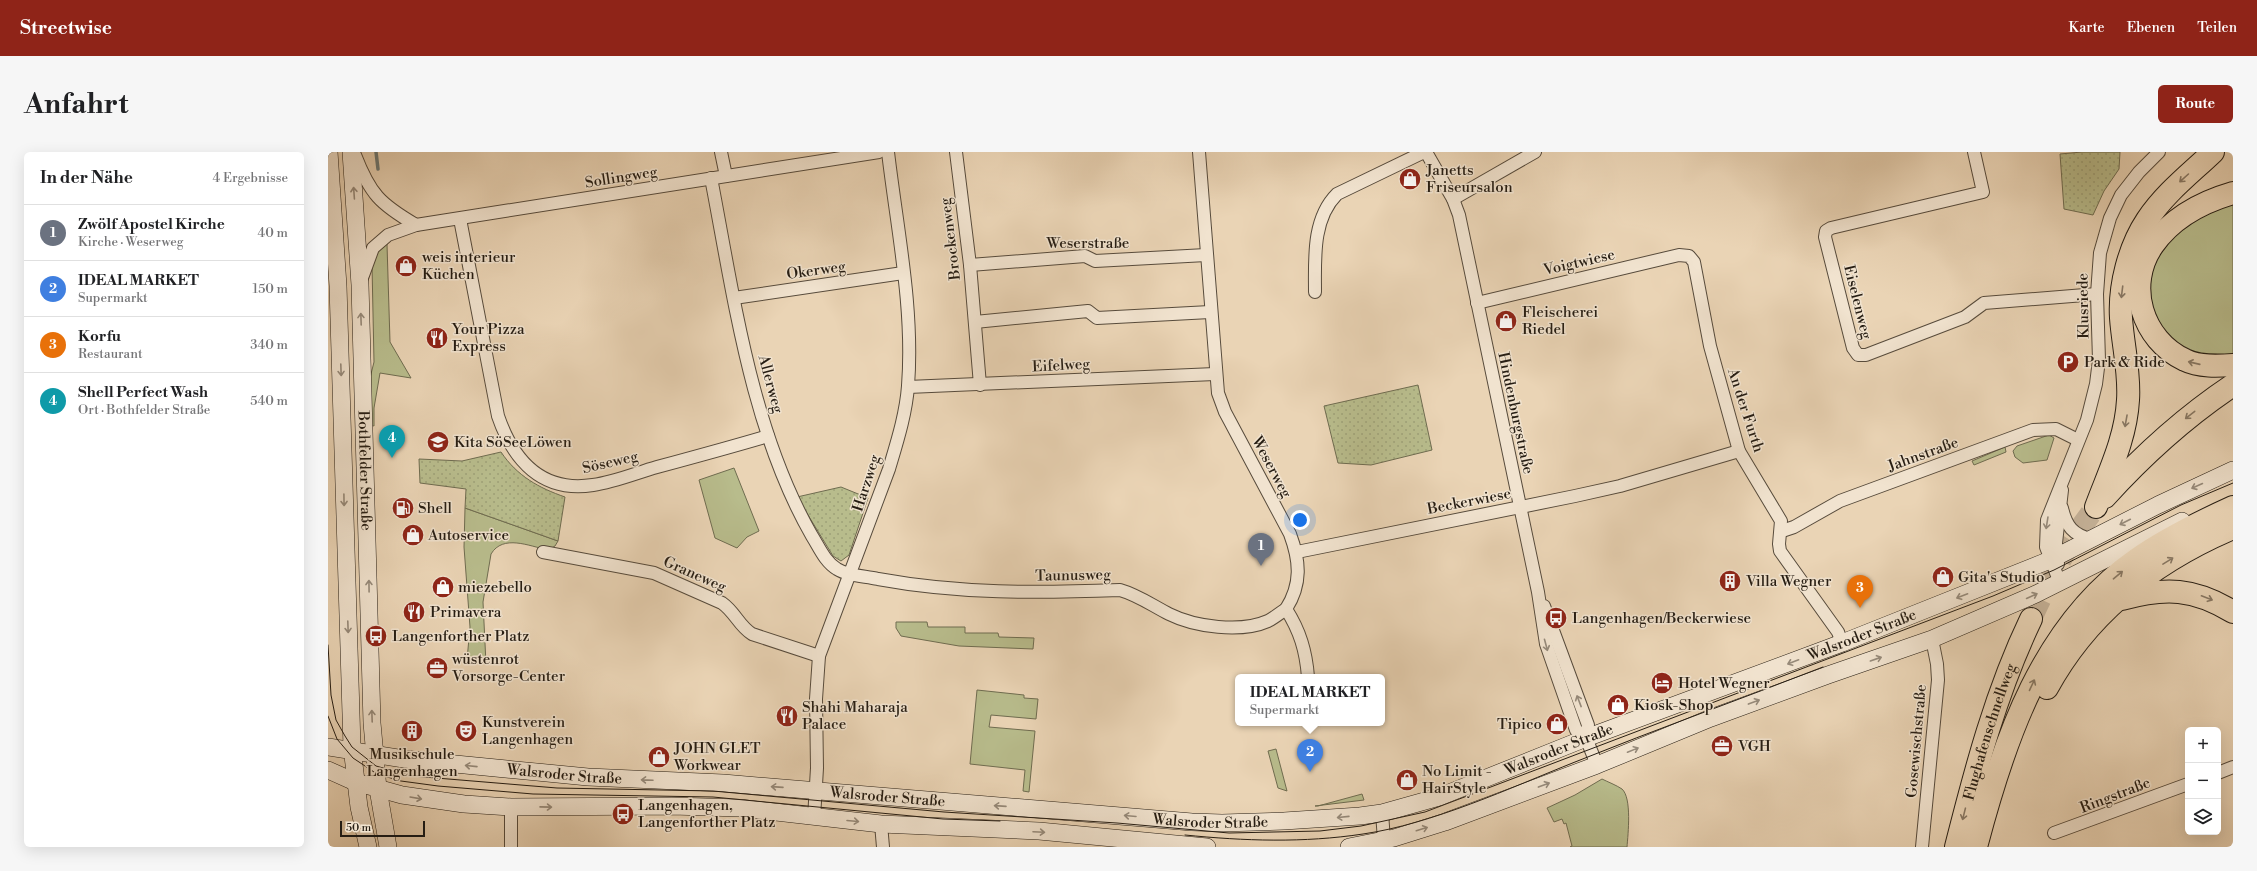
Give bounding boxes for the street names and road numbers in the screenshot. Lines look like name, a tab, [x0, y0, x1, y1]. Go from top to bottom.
street label: Sollingweg	[583, 162, 659, 193]
street label: Brockenweg	[936, 197, 965, 282]
street label: Weserstraße	[1046, 234, 1129, 253]
street label: Voigtwiese	[1541, 245, 1617, 280]
street label: Okerweg	[785, 257, 847, 284]
street label: Eiselenweg	[1839, 263, 1876, 342]
street label: Klusriede	[2073, 273, 2094, 339]
street label: Hindenburgstraße	[1493, 350, 1538, 476]
street label: Allerweg	[753, 352, 787, 415]
street label: Eifelweg	[1032, 354, 1091, 377]
street label: An der Furth	[1723, 365, 1768, 455]
street label: Bothfelder Straße	[353, 409, 376, 531]
street label: Weserweg	[1247, 432, 1296, 501]
street label: Jahnstraße	[1884, 433, 1961, 476]
street label: Söseweg	[580, 447, 640, 478]
street label: Harzweg	[848, 452, 885, 514]
street label: Beckerwiese	[1425, 484, 1513, 519]
street label: Graneweg	[660, 552, 730, 597]
street label: Taunusweg	[1035, 565, 1111, 586]
street label: Walsroder Straße	[1804, 605, 1919, 665]
street label: Flughafenschnellweg	[1959, 660, 2021, 803]
street label: Gosewischstraße	[1902, 684, 1931, 799]
street label: Walsroder Straße	[1501, 720, 1616, 780]
street label: Walsroder Straße	[505, 760, 622, 789]
street label: Ringstraße	[2077, 773, 2153, 818]
street label: Walsroder Straße	[828, 783, 946, 811]
street label: Walsroder Straße	[1151, 810, 1269, 833]

